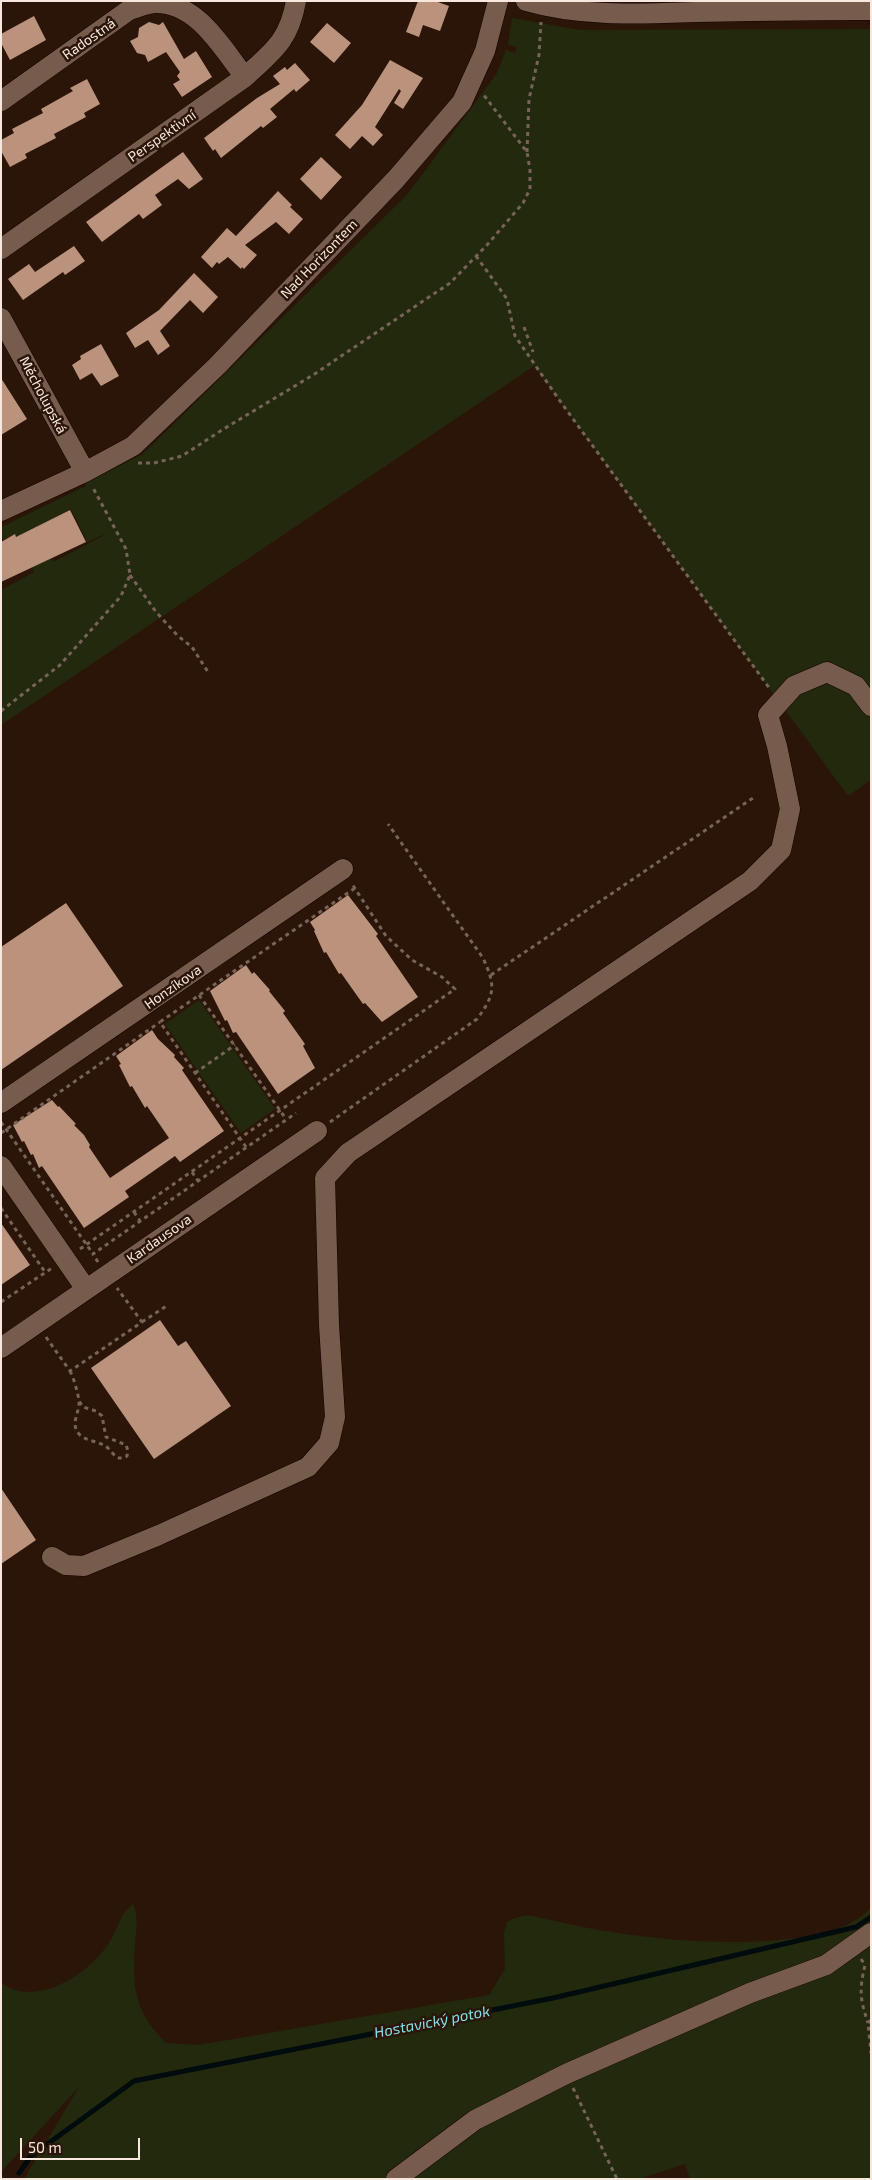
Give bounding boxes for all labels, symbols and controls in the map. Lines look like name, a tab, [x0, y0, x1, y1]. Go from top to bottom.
street label: Radostná	[59, 15, 119, 63]
street label: Perspektivní	[125, 106, 199, 166]
street label: Nad Horizontem	[277, 216, 361, 302]
street label: Měcholupská	[16, 354, 70, 436]
street label: Honzíkova	[141, 961, 205, 1013]
street label: Kardausova	[123, 1211, 195, 1267]
water label: Hostavický potok	[373, 2002, 491, 2042]
scale bar	[22, 2128, 142, 2160]
text: 50 m	[28, 2138, 62, 2156]

